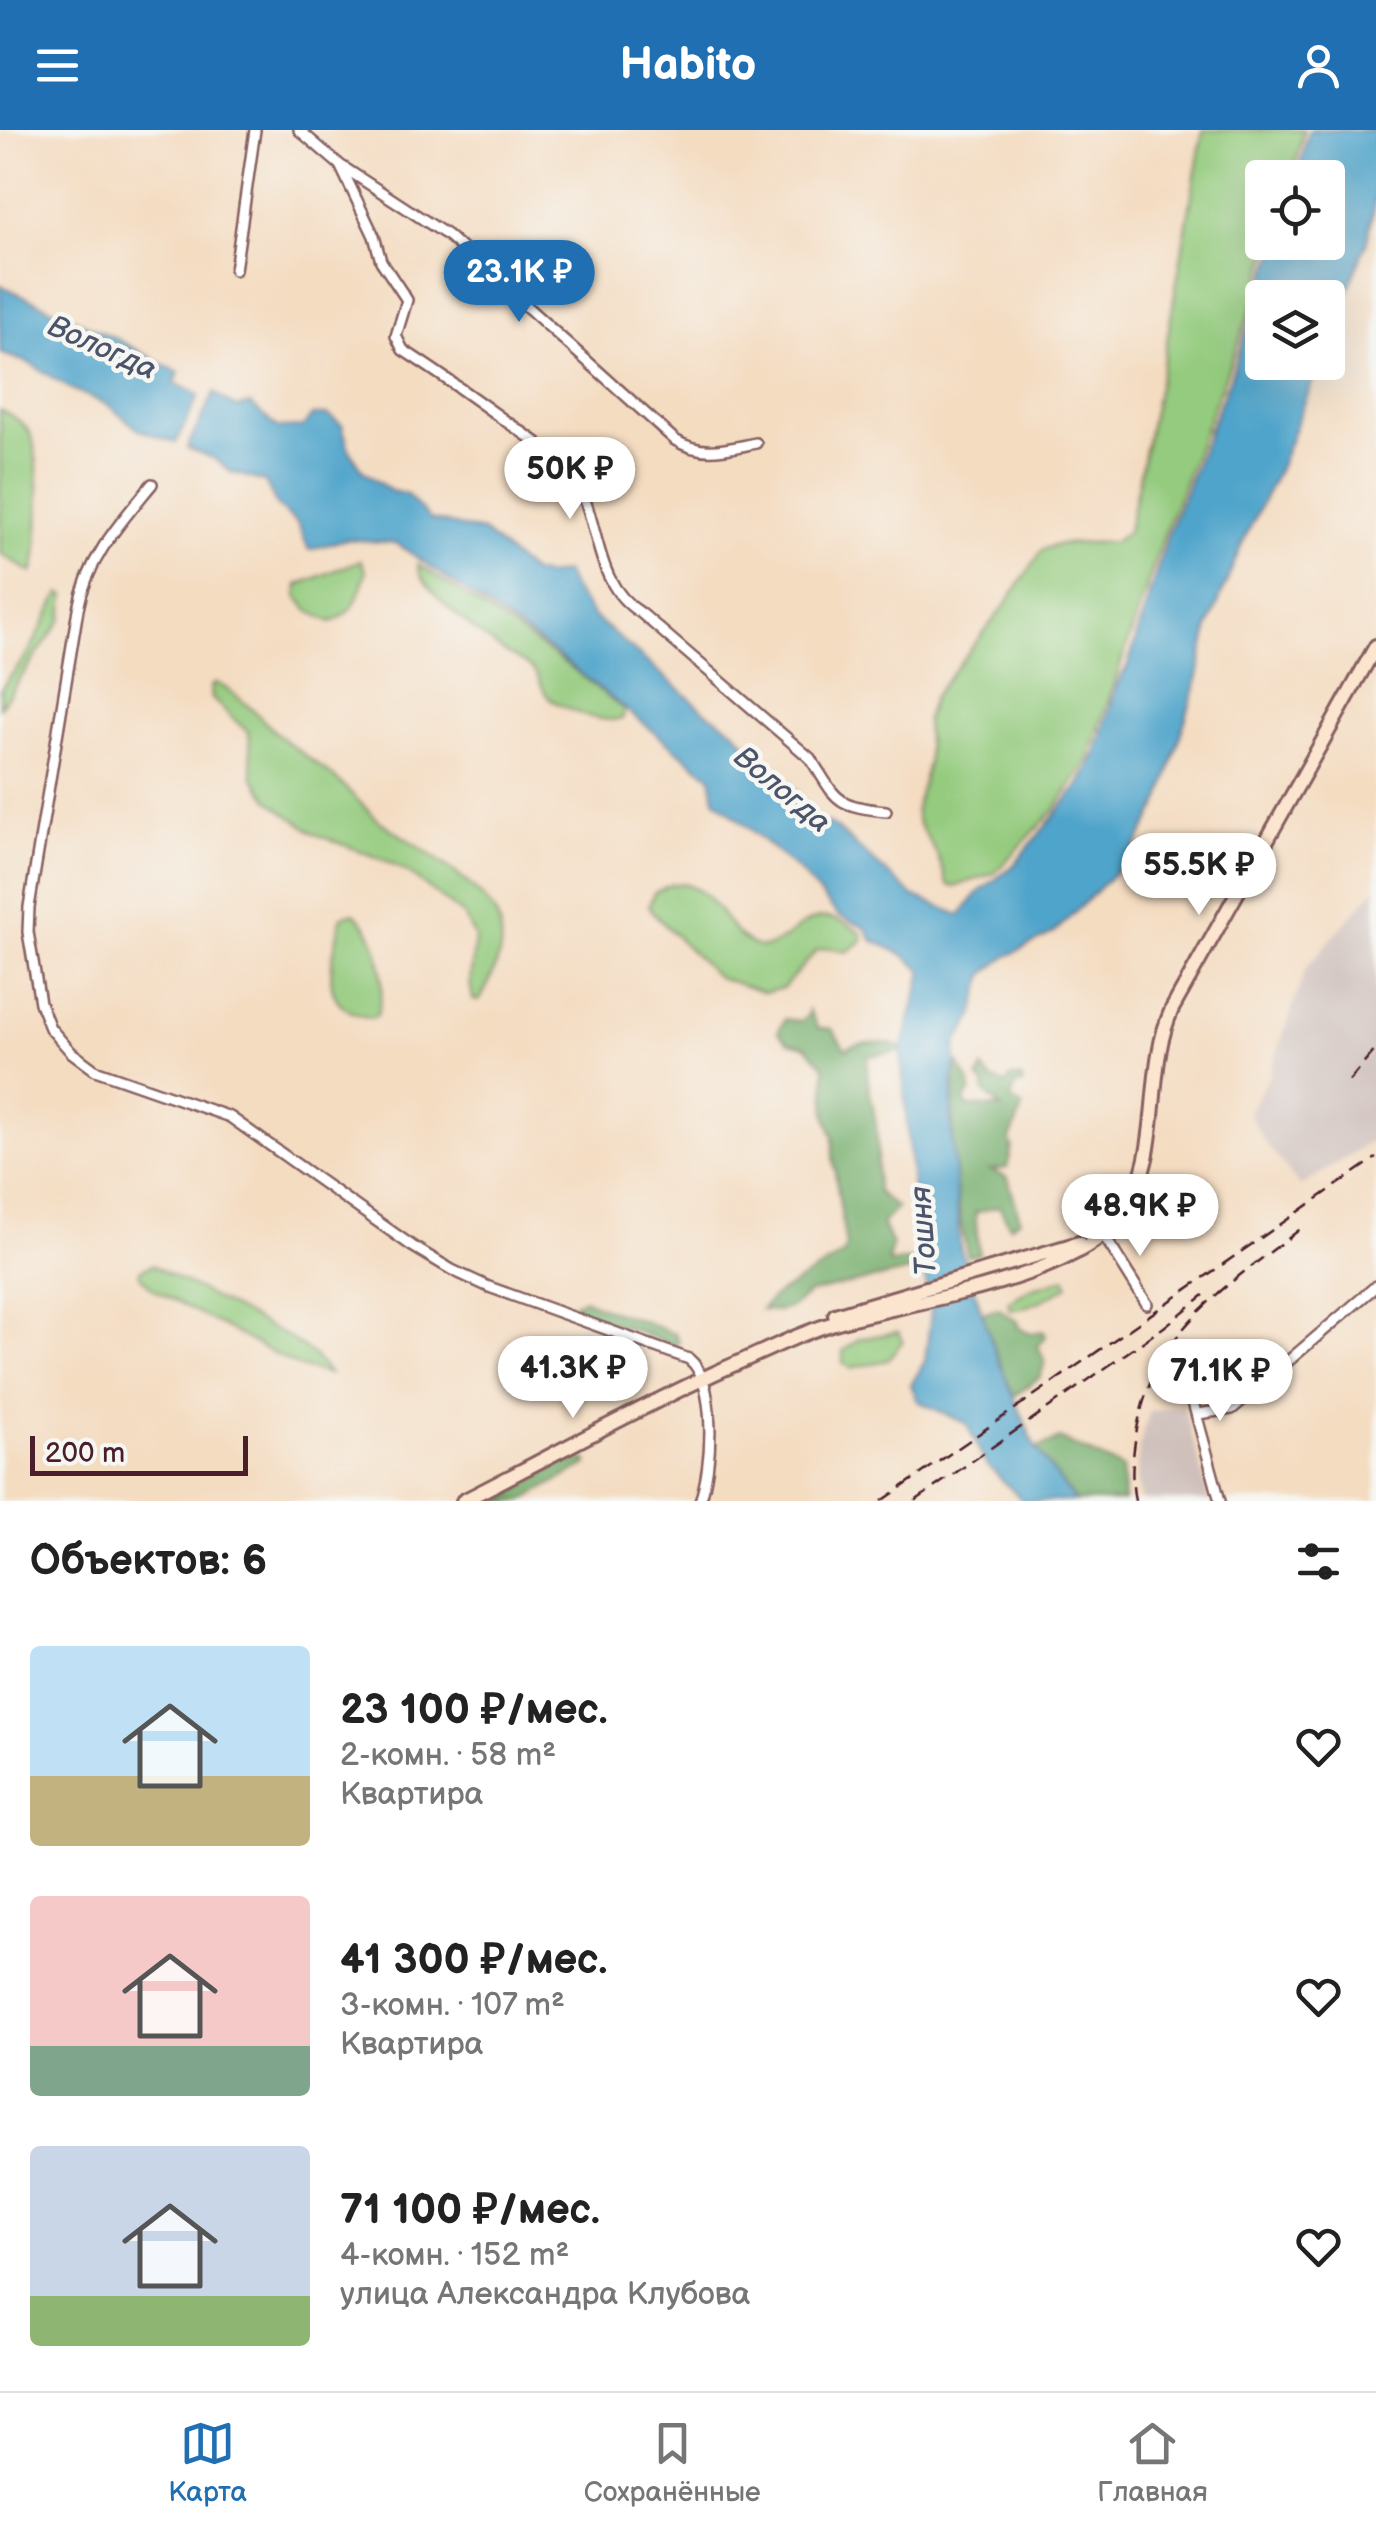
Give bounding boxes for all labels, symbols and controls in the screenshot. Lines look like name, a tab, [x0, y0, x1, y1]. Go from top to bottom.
icon: menu	[30, 38, 85, 93]
text: Habito	[620, 38, 756, 93]
icon: person	[1291, 38, 1346, 93]
map controls	[1245, 160, 1345, 380]
button: locate	[1245, 160, 1345, 260]
pin: 23.1K ₽	[427, 240, 611, 325]
text: 23.1K ₽	[466, 253, 572, 292]
button: layers	[1245, 280, 1345, 380]
water label: Вологда	[42, 308, 162, 388]
pin: 50K ₽	[500, 437, 640, 522]
text: 50K ₽	[526, 450, 614, 489]
water label: Вологда	[726, 739, 838, 841]
pin: 55.5K ₽	[1107, 833, 1291, 918]
text: 55.5K ₽	[1143, 846, 1255, 885]
pin: 48.9K ₽	[1048, 1174, 1232, 1259]
water label: Тошня	[903, 1185, 945, 1277]
text: 48.9K ₽	[1084, 1187, 1196, 1226]
pin: 41.3K ₽	[481, 1336, 665, 1421]
pin: 71.1K ₽	[1128, 1339, 1312, 1424]
text: 41.3K ₽	[520, 1349, 626, 1388]
text: 71.1K ₽	[1170, 1352, 1270, 1391]
scale bar	[30, 1431, 248, 1476]
text: 200 m	[45, 1437, 125, 1470]
icon: filters	[1291, 1534, 1346, 1589]
text: Объектов: 6	[30, 1536, 267, 1587]
text: 23 100 ₽/мес.	[340, 1685, 608, 1736]
icon: home	[110, 1686, 230, 1806]
icon: heart	[1291, 1719, 1346, 1774]
text: 2-комн. · 58 m²	[340, 1736, 556, 1775]
text: Квартира	[340, 1775, 483, 1814]
text: 41 300 ₽/мес.	[340, 1935, 608, 1986]
icon: home	[110, 1936, 230, 2056]
icon: heart	[1291, 1969, 1346, 2024]
text: 3-комн. · 107 m²	[340, 1986, 565, 2025]
text: Квартира	[340, 2025, 483, 2064]
text: 71 100 ₽/мес.	[340, 2185, 600, 2236]
icon: home	[110, 2186, 230, 2306]
icon: heart	[1291, 2219, 1346, 2274]
text: 4-комн. · 152 m²	[340, 2236, 569, 2275]
text: улица Александра Клубова	[340, 2275, 750, 2314]
tab: Карта	[168, 2416, 247, 2509]
tab: Сохранённые	[584, 2416, 761, 2509]
tab: Главная	[1097, 2416, 1208, 2509]

